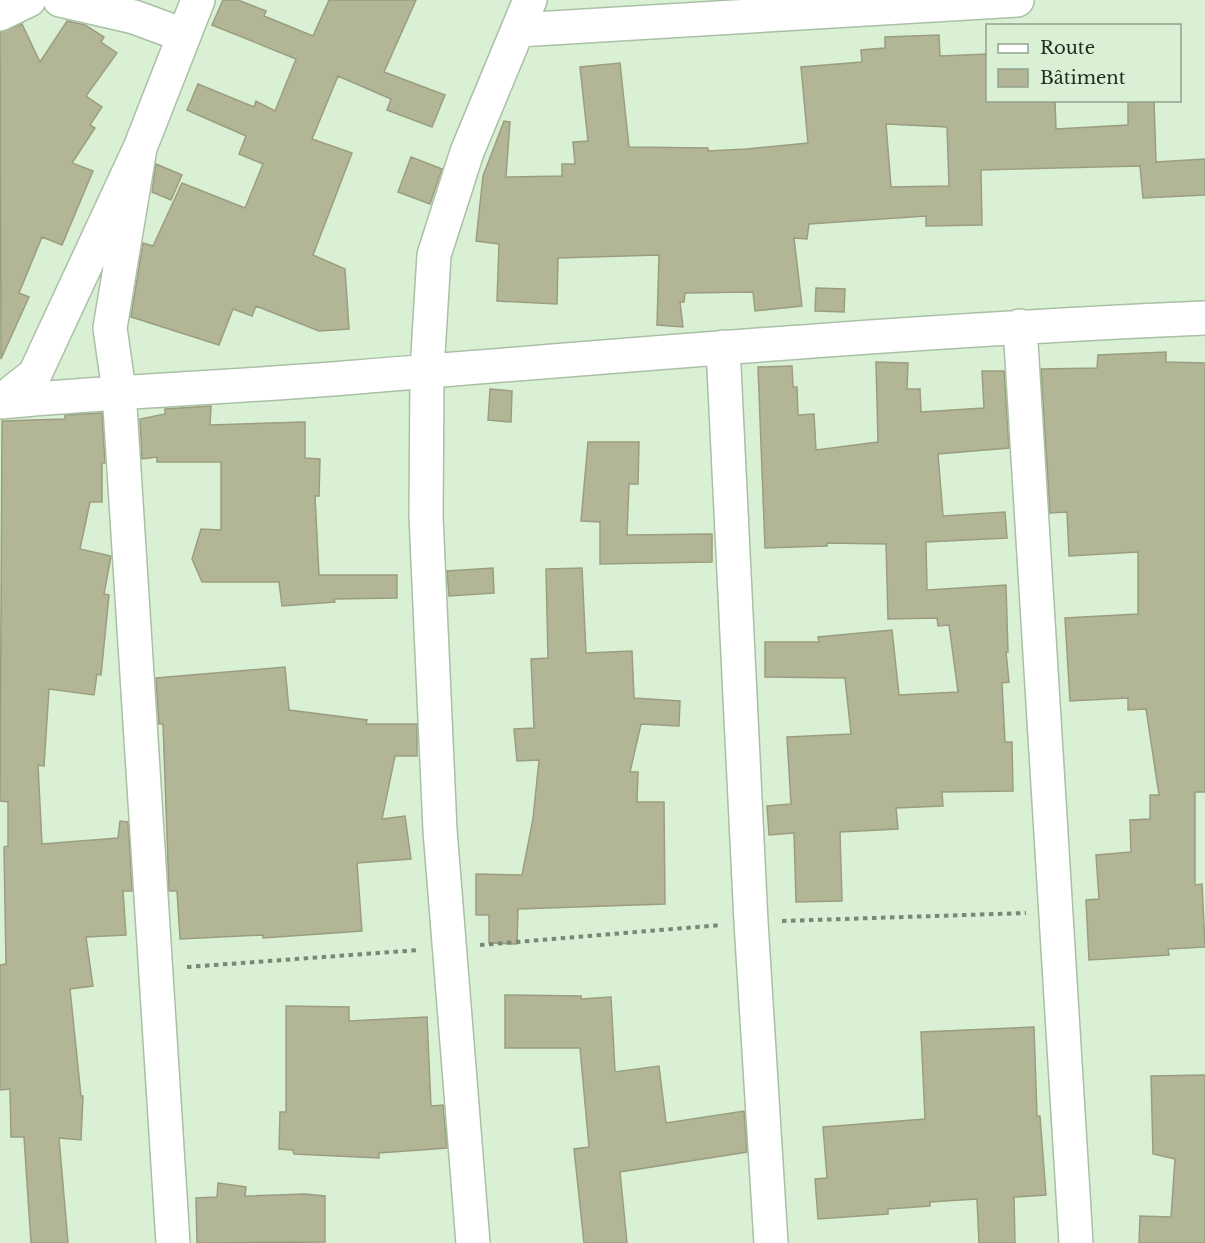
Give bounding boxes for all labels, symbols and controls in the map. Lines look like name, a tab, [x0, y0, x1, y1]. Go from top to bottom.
legend	[986, 24, 1181, 102]
text: Route	[1040, 37, 1095, 59]
text: Bâtiment	[1040, 67, 1126, 89]

